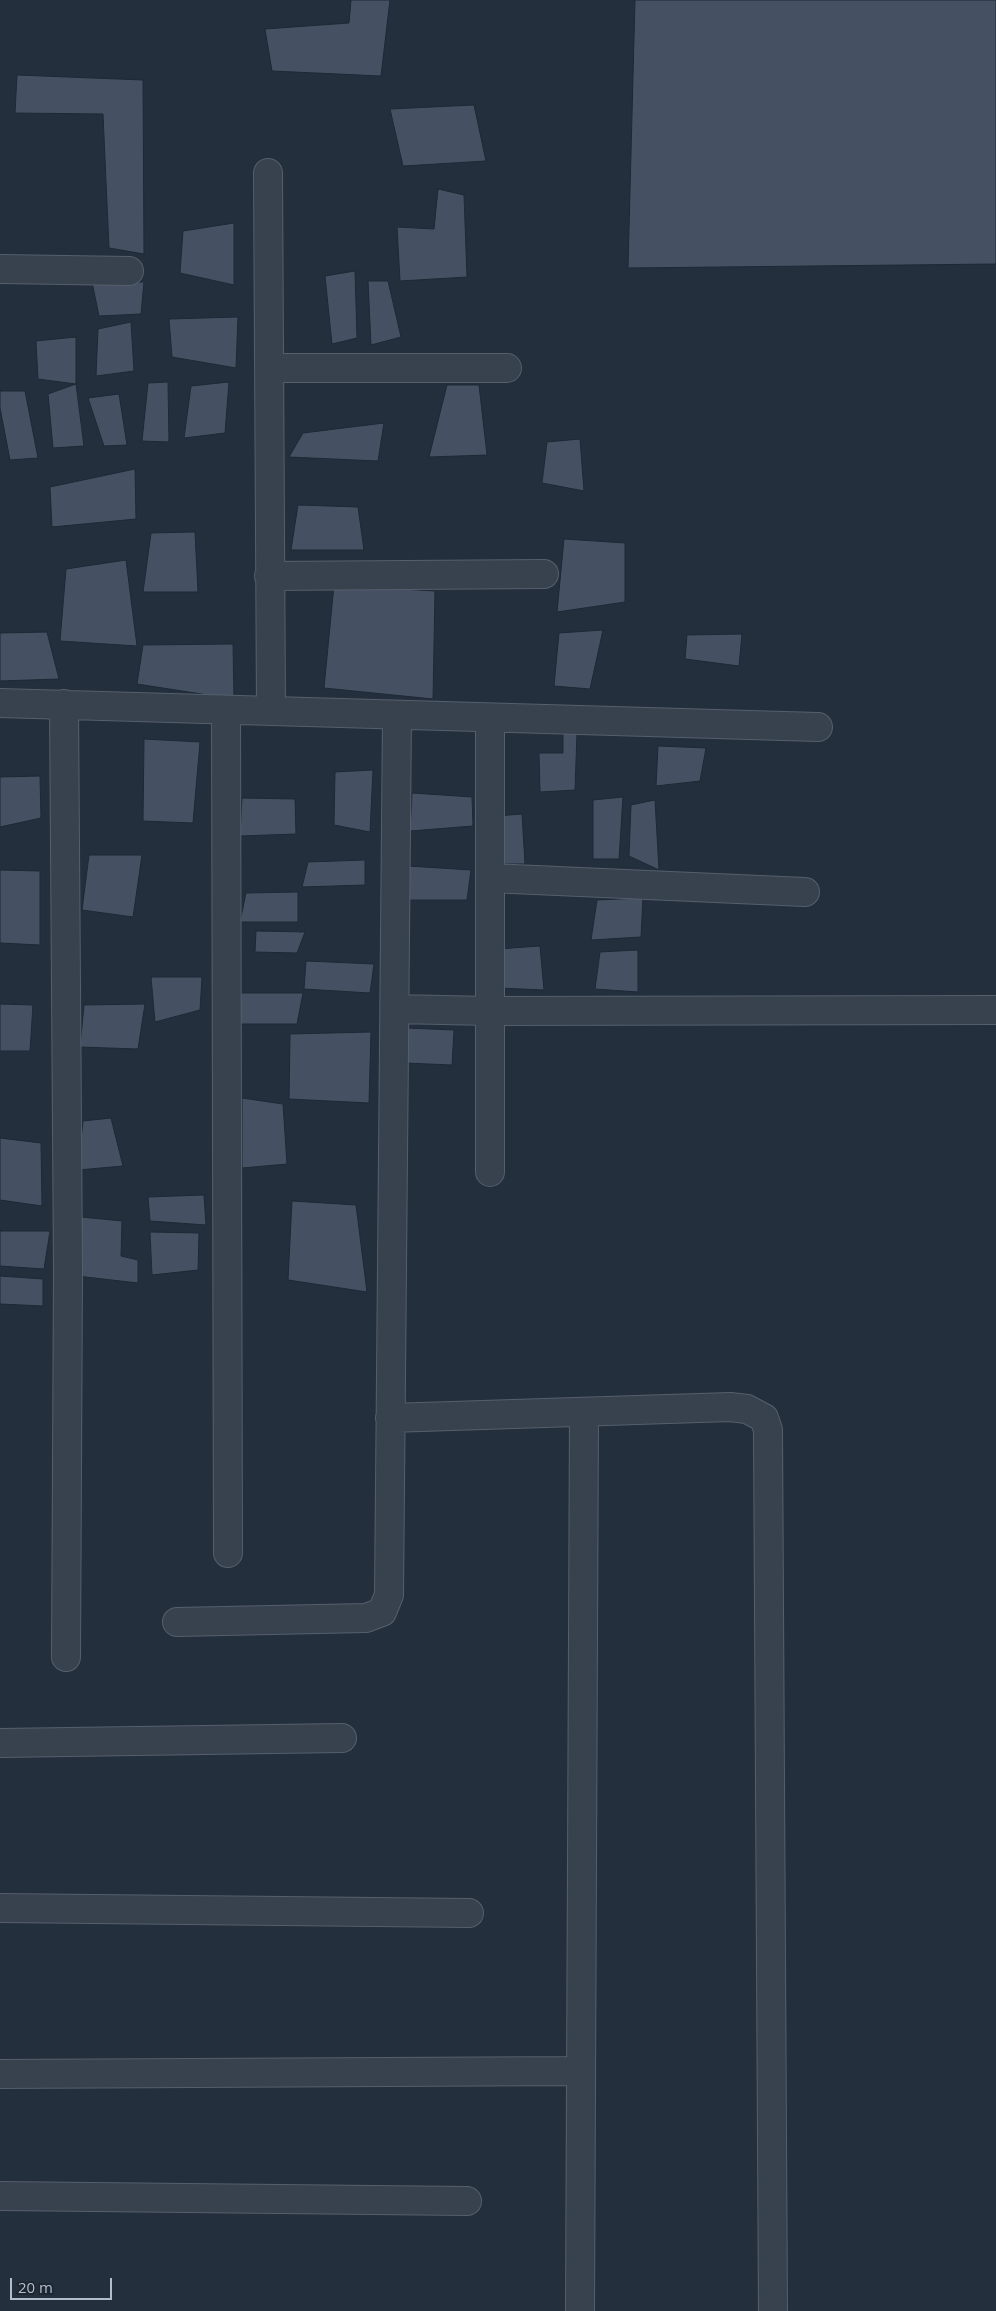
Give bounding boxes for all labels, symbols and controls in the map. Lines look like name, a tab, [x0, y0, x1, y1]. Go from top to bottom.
scale bar	[12, 2268, 115, 2300]
text: 20 m	[18, 2277, 53, 2297]

